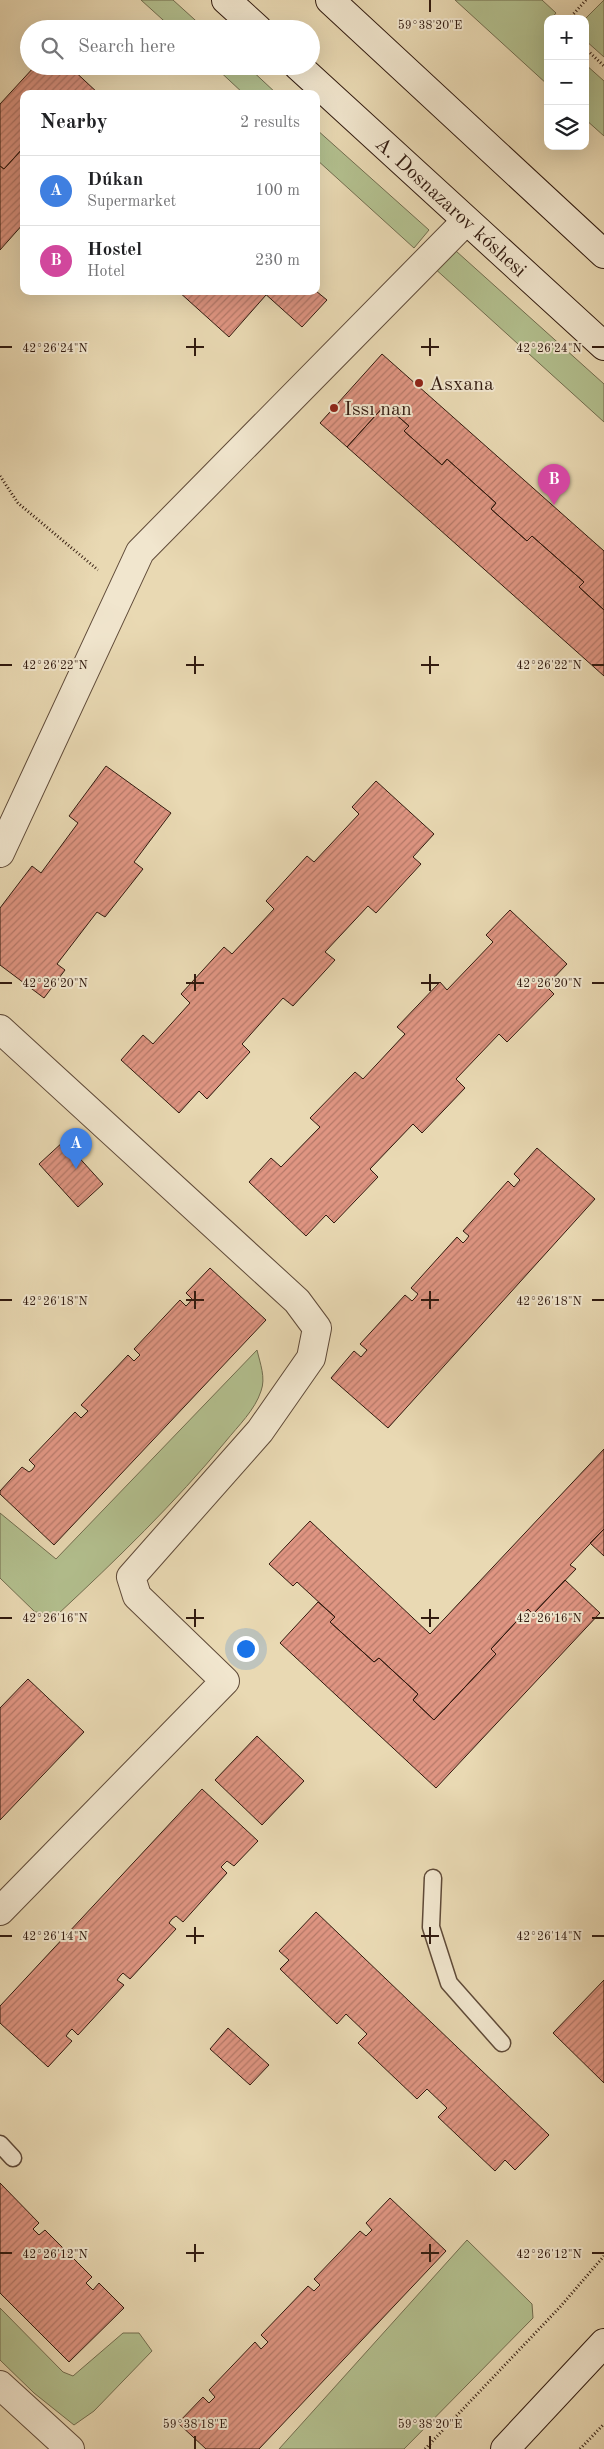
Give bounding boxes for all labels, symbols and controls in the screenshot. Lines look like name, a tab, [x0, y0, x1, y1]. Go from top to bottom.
map controls	[544, 15, 589, 150]
button: +	[544, 15, 589, 60]
text: 59°38'20"E	[398, 19, 462, 32]
search box	[20, 20, 320, 75]
icon: search	[38, 34, 66, 62]
text: Search here	[78, 38, 175, 57]
button: −	[544, 60, 589, 105]
button: layers	[544, 105, 589, 150]
text: Nearby	[40, 112, 108, 133]
text: 2 results	[240, 115, 300, 131]
street label: A. Dosnazarov kóshesi	[371, 134, 529, 282]
text: Dúkan	[87, 171, 143, 190]
text: A	[50, 183, 62, 199]
text: 100 m	[255, 183, 300, 199]
text: Supermarket	[87, 194, 176, 210]
text: Hostel	[87, 241, 142, 260]
text: B	[50, 253, 62, 269]
text: 230 m	[255, 253, 300, 269]
text: Hotel	[87, 264, 125, 280]
text: 42°26'24"N	[22, 343, 88, 355]
text: 42°26'24"N	[516, 343, 582, 355]
place label: Asxana	[429, 375, 494, 395]
marker: Asxana	[413, 377, 425, 389]
place label: Issı nan	[344, 400, 412, 420]
marker: Issı nan	[328, 402, 340, 414]
pin: B	[538, 464, 570, 505]
text: 42°26'22"N	[22, 660, 88, 672]
text: 42°26'22"N	[516, 660, 582, 672]
text: 42°26'20"N	[22, 978, 88, 990]
text: 42°26'20"N	[516, 978, 582, 990]
pin: A	[60, 1128, 92, 1169]
text: 42°26'18"N	[22, 1296, 88, 1308]
text: 42°26'18"N	[516, 1296, 582, 1308]
text: 42°26'16"N	[22, 1613, 88, 1625]
text: 42°26'16"N	[516, 1613, 582, 1625]
your location	[233, 1636, 259, 1662]
text: 42°26'14"N	[22, 1931, 88, 1943]
text: 42°26'14"N	[516, 1931, 582, 1943]
text: 42°26'12"N	[22, 2249, 88, 2261]
text: 42°26'12"N	[516, 2249, 582, 2261]
text: 59°38'18"E	[163, 2418, 227, 2431]
text: 59°38'20"E	[398, 2418, 462, 2431]

